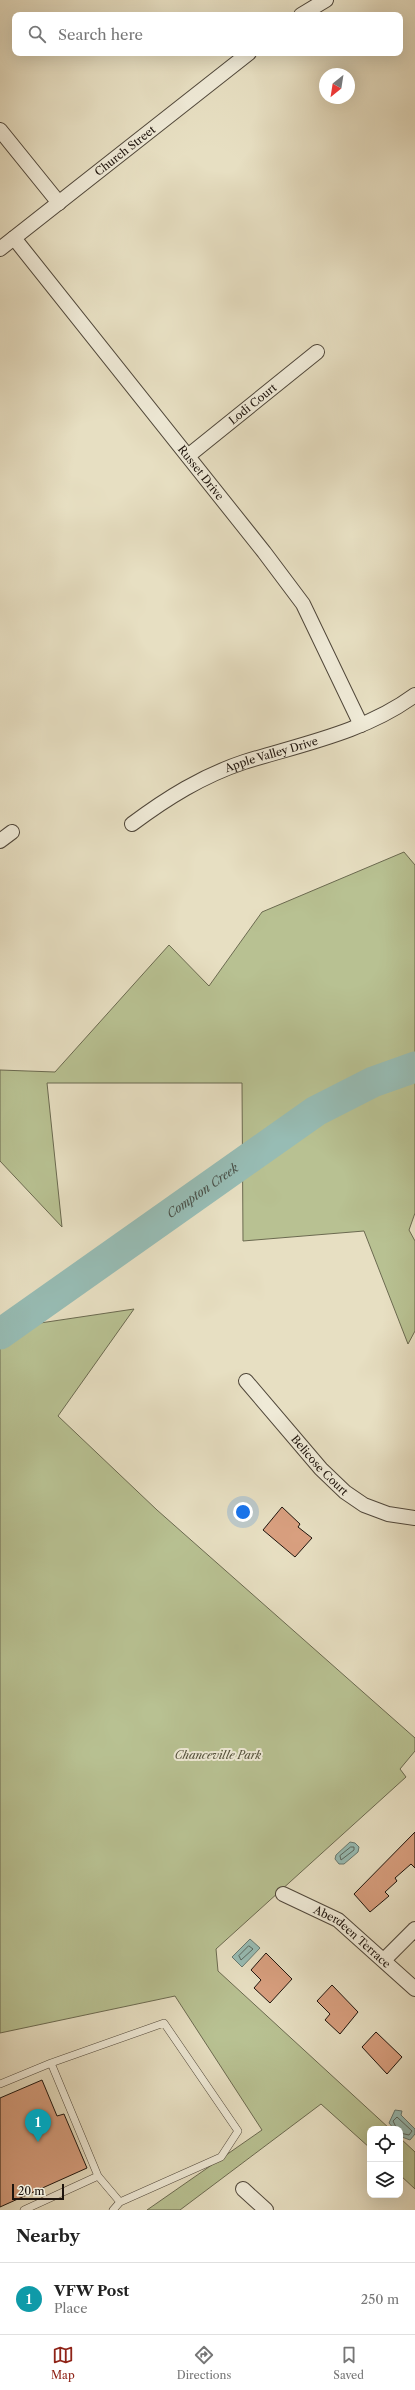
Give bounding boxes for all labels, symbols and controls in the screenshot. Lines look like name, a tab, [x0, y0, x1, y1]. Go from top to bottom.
search box	[12, 12, 403, 56]
icon: search	[26, 23, 48, 45]
text: Search here	[58, 25, 143, 44]
north arrow	[319, 68, 355, 104]
street label: Church Street	[92, 122, 158, 179]
street label: Lodi Court	[226, 380, 279, 427]
street label: Russet Drive	[175, 443, 227, 503]
street label: Apple Valley Drive	[222, 734, 320, 776]
water label: Compton Creek	[164, 1160, 242, 1221]
street label: Belicose Court	[288, 1432, 351, 1498]
your location	[233, 1502, 253, 1522]
park label: Chanceville Park	[175, 1748, 262, 1762]
street label: Aberdeen Terrace	[311, 1902, 394, 1971]
pin: 1	[25, 2109, 51, 2142]
map controls	[367, 2126, 403, 2198]
button: locate	[367, 2126, 403, 2162]
button: layers	[367, 2162, 403, 2198]
scale bar	[12, 2182, 64, 2201]
text: 20 m	[18, 2184, 44, 2198]
text: Nearby	[16, 2226, 80, 2246]
text: VFW Post	[54, 2281, 129, 2300]
text: 1	[26, 2291, 32, 2307]
text: 250 m	[361, 2291, 399, 2307]
text: Place	[54, 2300, 87, 2316]
tab: Map	[51, 2344, 75, 2382]
tab: Directions	[177, 2344, 231, 2382]
tab: Saved	[333, 2344, 364, 2382]

